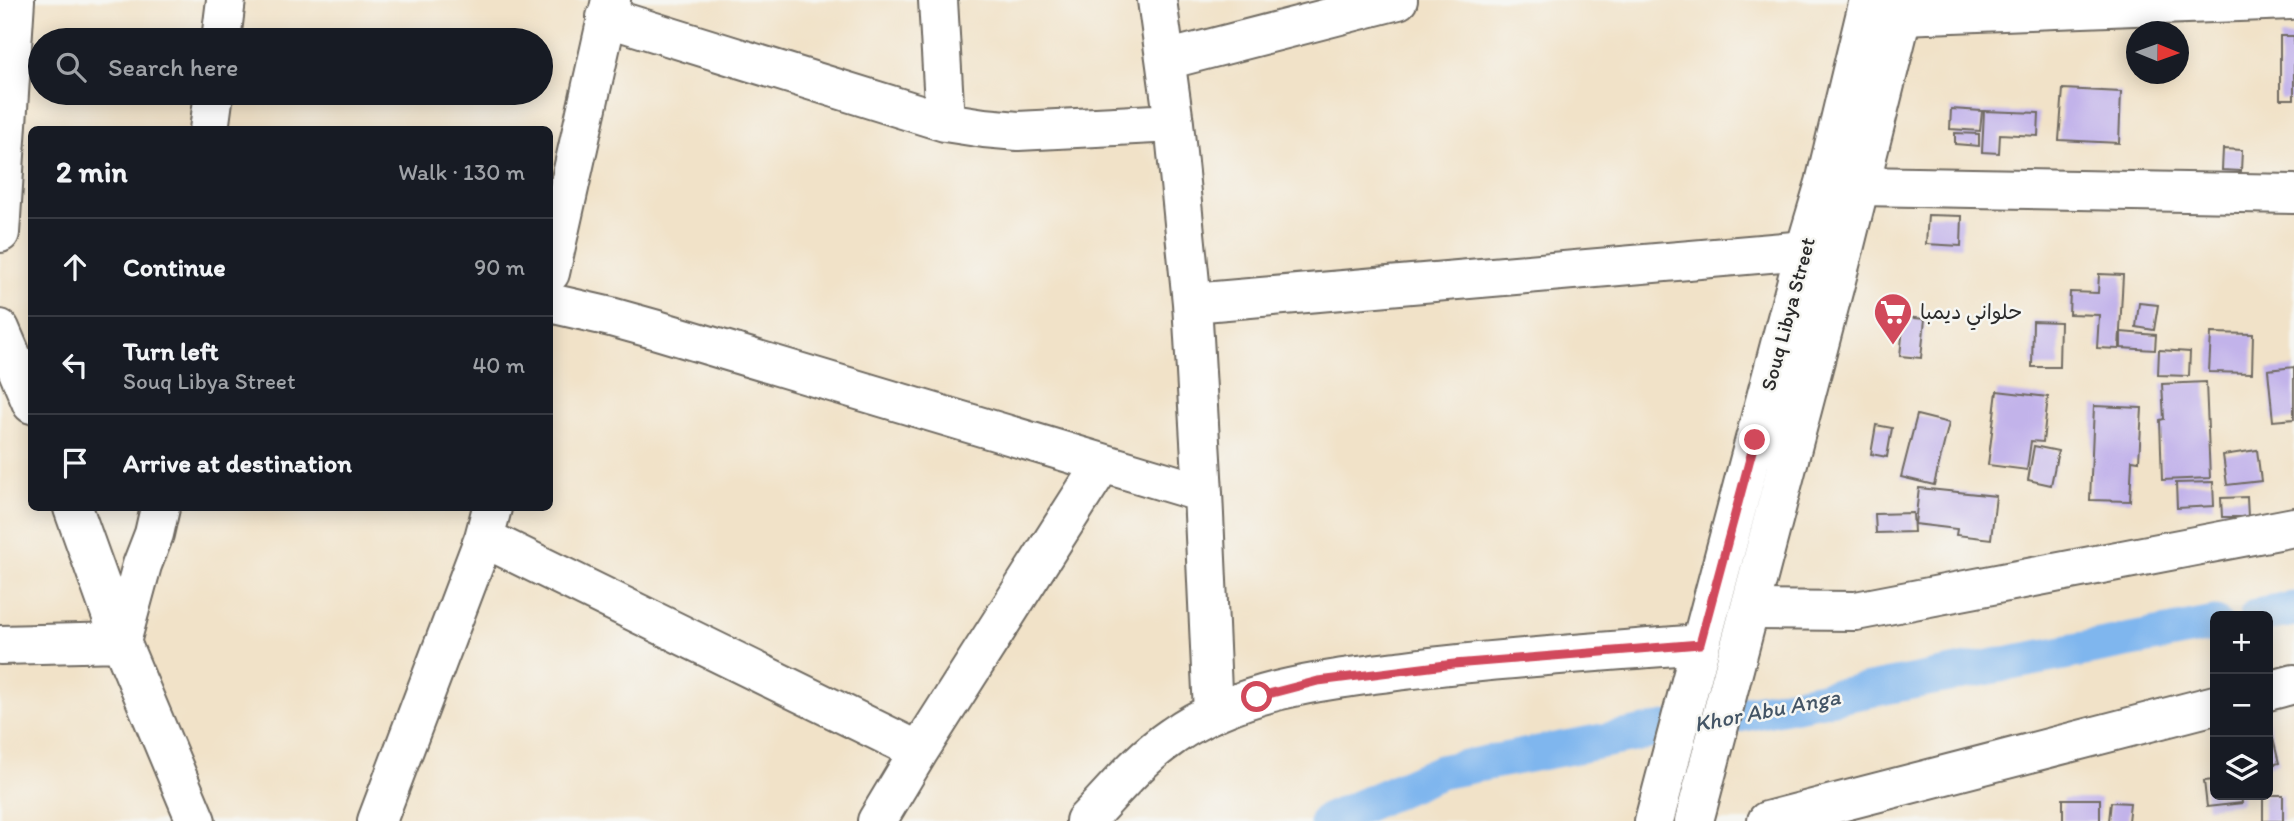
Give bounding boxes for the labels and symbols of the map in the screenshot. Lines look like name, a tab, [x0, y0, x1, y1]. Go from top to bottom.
north arrow	[2126, 21, 2189, 84]
street label: Souq Libya Street	[1755, 234, 1820, 393]
supermarket icon: حلواني ديمبا	[1872, 291, 1914, 346]
place label: حلواني ديمبا	[1920, 299, 2022, 331]
route end	[1739, 424, 1770, 455]
route start	[1241, 681, 1272, 712]
water label: Khor Abu Anga	[1691, 682, 1843, 738]

